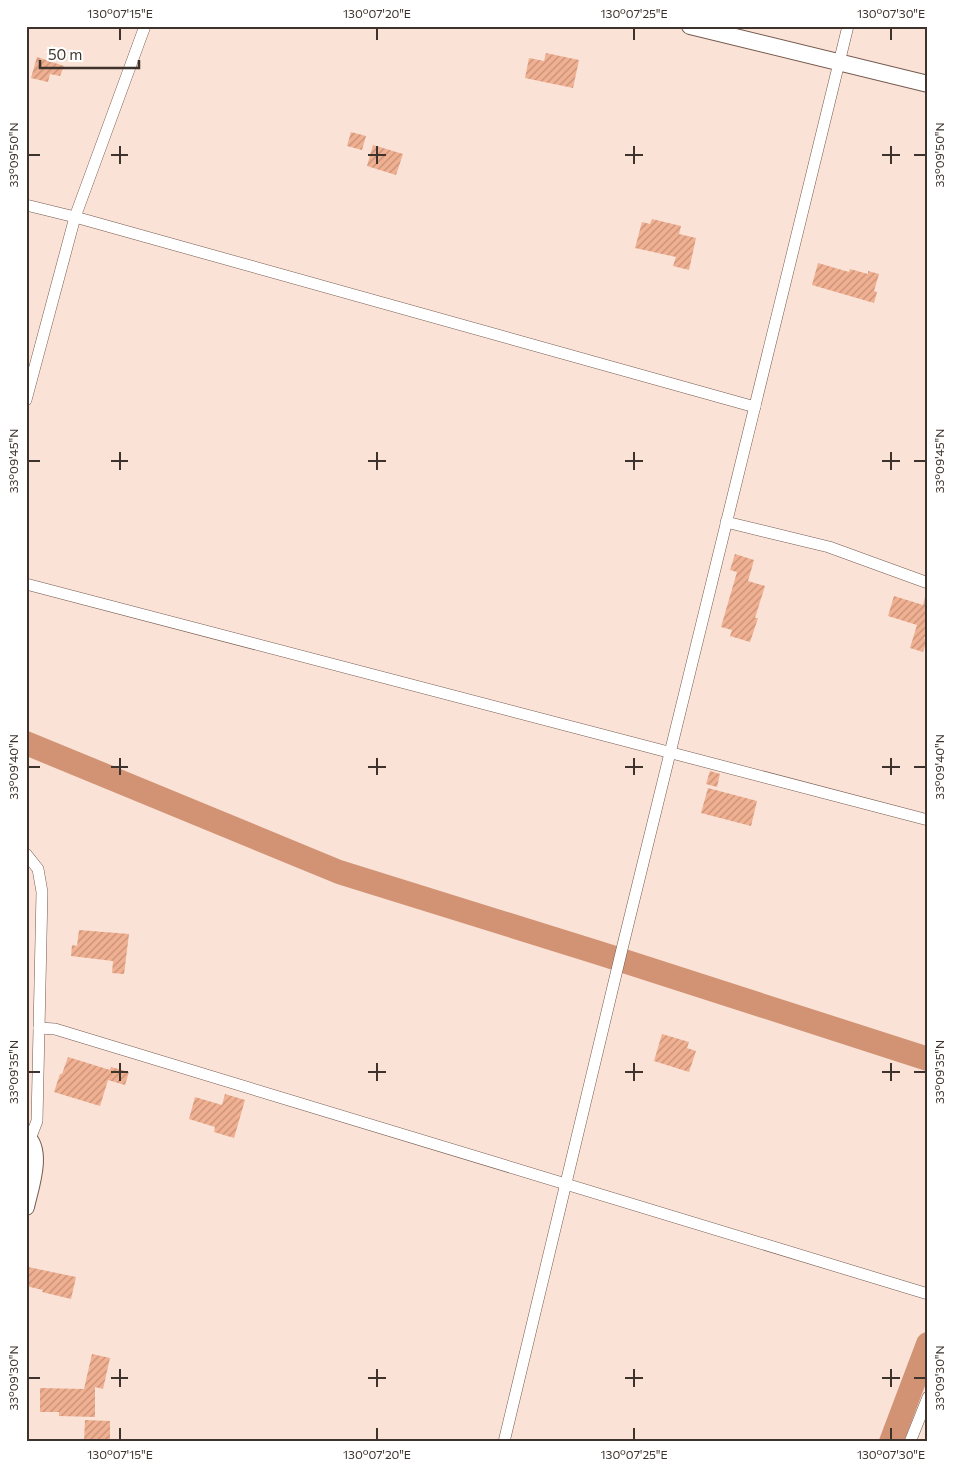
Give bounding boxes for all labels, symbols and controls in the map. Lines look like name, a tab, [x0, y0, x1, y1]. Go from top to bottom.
text: 130°07'15"E	[87, 6, 153, 20]
text: 130°07'20"E	[343, 6, 411, 20]
text: 130°07'25"E	[600, 6, 668, 20]
text: 130°07'30"E	[857, 6, 925, 20]
scale bar	[40, 38, 139, 70]
text: 50 m	[48, 45, 82, 63]
text: 33°09'50"N	[6, 122, 20, 188]
text: 33°09'50"N	[932, 122, 946, 188]
text: 33°09'45"N	[6, 429, 20, 493]
text: 33°09'45"N	[932, 429, 946, 493]
text: 33°09'40"N	[6, 734, 20, 800]
text: 33°09'40"N	[932, 734, 946, 800]
text: 33°09'35"N	[6, 1040, 20, 1104]
text: 33°09'35"N	[932, 1040, 946, 1104]
text: 33°09'30"N	[6, 1345, 20, 1411]
text: 33°09'30"N	[932, 1345, 946, 1411]
text: 130°07'15"E	[87, 1447, 153, 1461]
text: 130°07'20"E	[343, 1447, 411, 1461]
text: 130°07'25"E	[600, 1447, 668, 1461]
text: 130°07'30"E	[857, 1447, 925, 1461]

